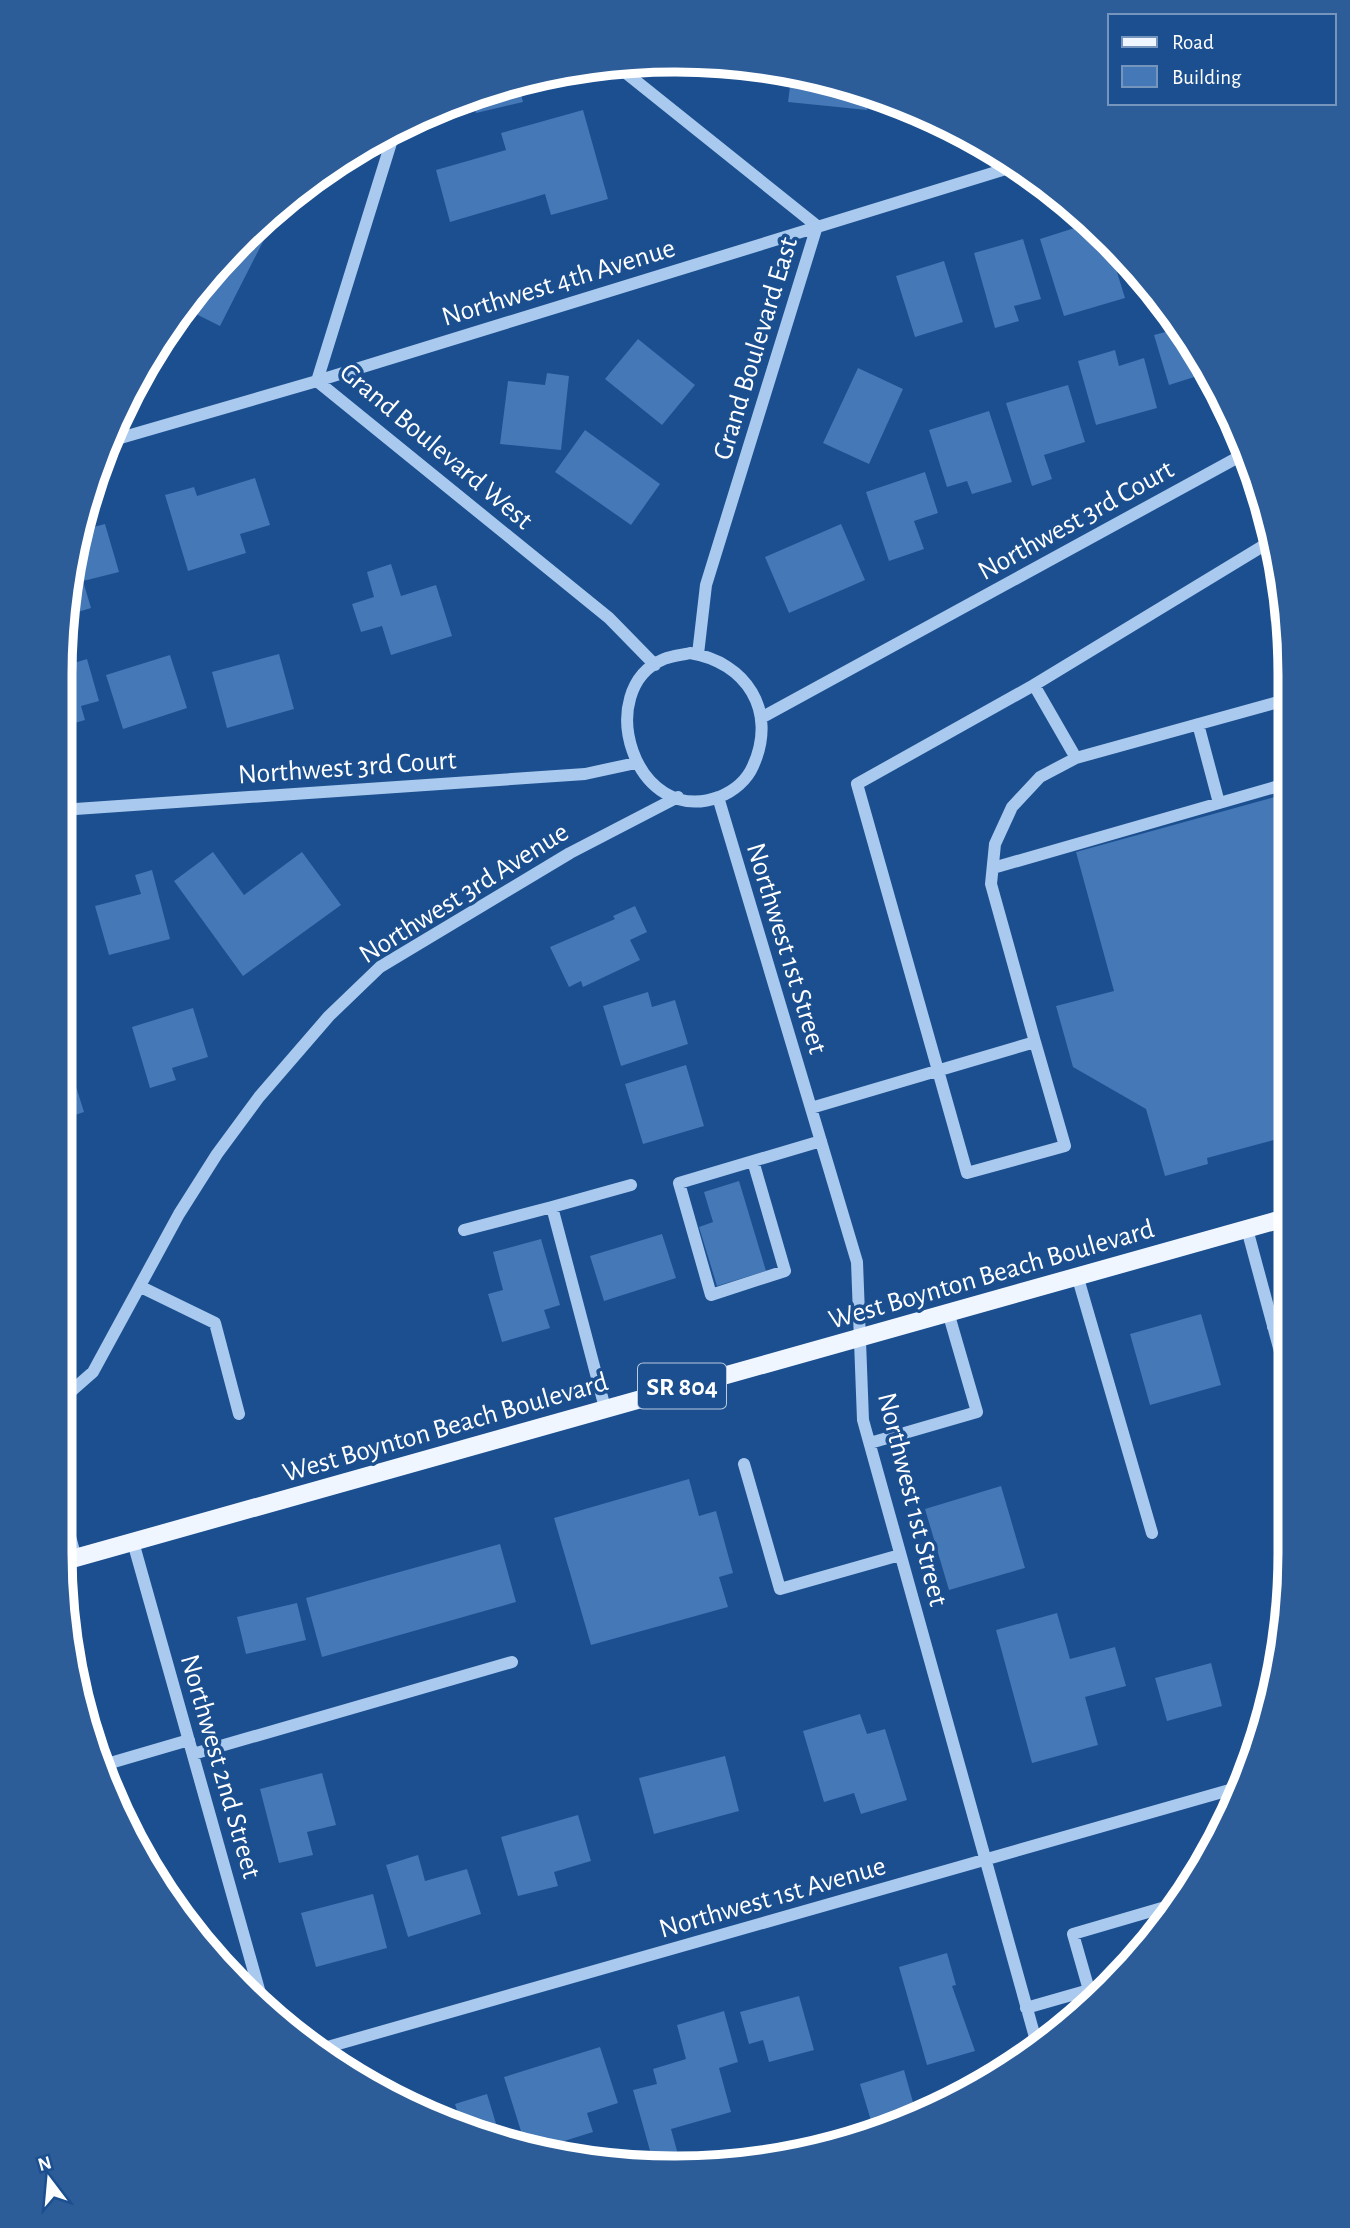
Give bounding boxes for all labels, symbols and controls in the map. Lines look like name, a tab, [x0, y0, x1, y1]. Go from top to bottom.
legend	[1108, 14, 1336, 105]
text: Road	[1172, 32, 1214, 53]
text: Building	[1172, 67, 1242, 88]
street label: Northwest 4th Avenue	[439, 234, 679, 332]
street label: Grand Boulevard East	[709, 234, 803, 463]
street label: Grand Boulevard West	[334, 358, 537, 535]
street label: Northwest 3rd Court	[974, 455, 1178, 586]
street label: Northwest 3rd Court	[237, 746, 457, 790]
street label: Northwest 3rd Avenue	[355, 818, 574, 969]
street label: Northwest 1st Street	[741, 840, 831, 1057]
street label: West Boynton Beach Boulevard	[826, 1215, 1157, 1335]
road number: SR 804	[638, 1364, 726, 1408]
street label: West Boynton Beach Boulevard	[280, 1368, 611, 1488]
street label: Northwest 1st Street	[872, 1390, 952, 1609]
street label: Northwest 2nd Street	[175, 1651, 265, 1882]
street label: Northwest 1st Avenue	[656, 1852, 889, 1944]
north arrow	[14, 2144, 84, 2214]
text: N	[36, 2153, 54, 2175]

